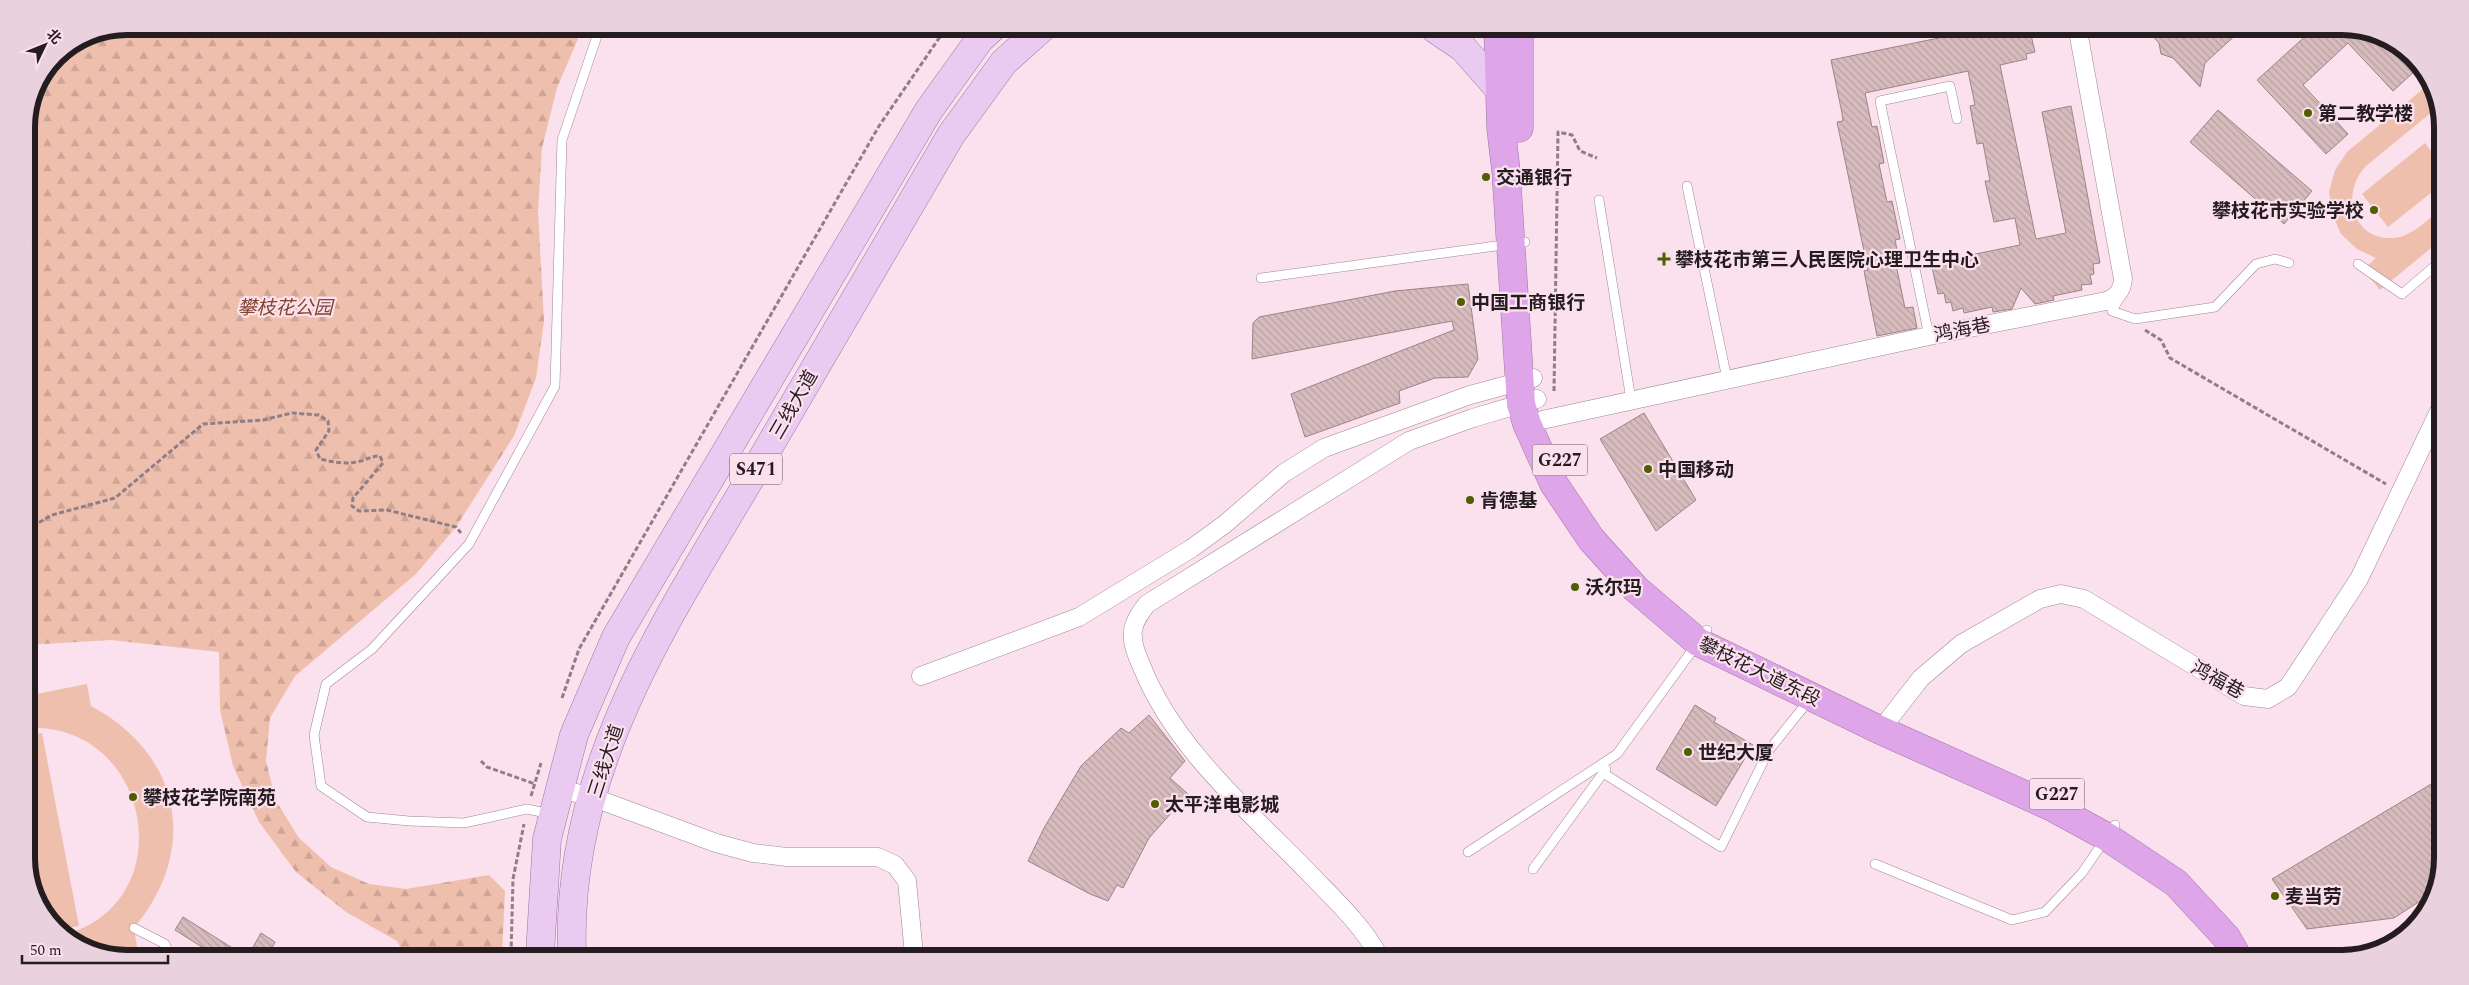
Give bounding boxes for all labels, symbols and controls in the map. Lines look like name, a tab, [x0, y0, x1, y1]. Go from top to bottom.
north arrow	[20, 20, 70, 70]
text: 北	[42, 24, 67, 49]
place label: 第二教学楼	[2318, 100, 2413, 129]
marker: 第二教学楼	[2302, 107, 2314, 119]
place label: 交通银行	[1496, 164, 1572, 193]
marker: 交通银行	[1480, 171, 1492, 183]
place label: 攀枝花市实验学校	[2212, 197, 2364, 226]
marker: 攀枝花市实验学校	[2368, 204, 2380, 216]
place label: 攀枝花市第三人民医院心理卫生中心	[1675, 246, 1979, 275]
marker: 攀枝花市第三人民医院心理卫生中心	[1657, 252, 1671, 266]
place label: 中国工商银行	[1471, 289, 1585, 318]
park label: 攀枝花公园	[237, 294, 335, 323]
marker: 中国工商银行	[1455, 296, 1467, 308]
street label: 鸿海巷	[1932, 311, 1993, 350]
street label: 三线大道	[763, 365, 826, 445]
road number: G227	[1532, 444, 1588, 476]
road number: S471	[730, 454, 782, 484]
place label: 中国移动	[1658, 456, 1734, 485]
marker: 中国移动	[1642, 463, 1654, 475]
place label: 肯德基	[1480, 487, 1538, 516]
marker: 肯德基	[1464, 494, 1476, 506]
place label: 沃尔玛	[1585, 574, 1642, 603]
marker: 沃尔玛	[1569, 581, 1581, 593]
street label: 攀枝花大道东段	[1693, 630, 1825, 715]
street label: 鸿福巷	[2185, 654, 2249, 707]
street label: 三线大道	[581, 721, 632, 802]
place label: 世纪大厦	[1698, 739, 1774, 768]
marker: 世纪大厦	[1682, 746, 1694, 758]
road number: G227	[2030, 779, 2084, 810]
place label: 攀枝花学院南苑	[143, 784, 276, 813]
marker: 攀枝花学院南苑	[127, 791, 139, 803]
place label: 太平洋电影城	[1165, 791, 1279, 820]
marker: 太平洋电影城	[1149, 798, 1161, 810]
place label: 麦当劳	[2285, 883, 2342, 912]
marker: 麦当劳	[2269, 890, 2281, 902]
scale bar	[22, 932, 169, 964]
text: 50 m	[30, 939, 62, 962]

